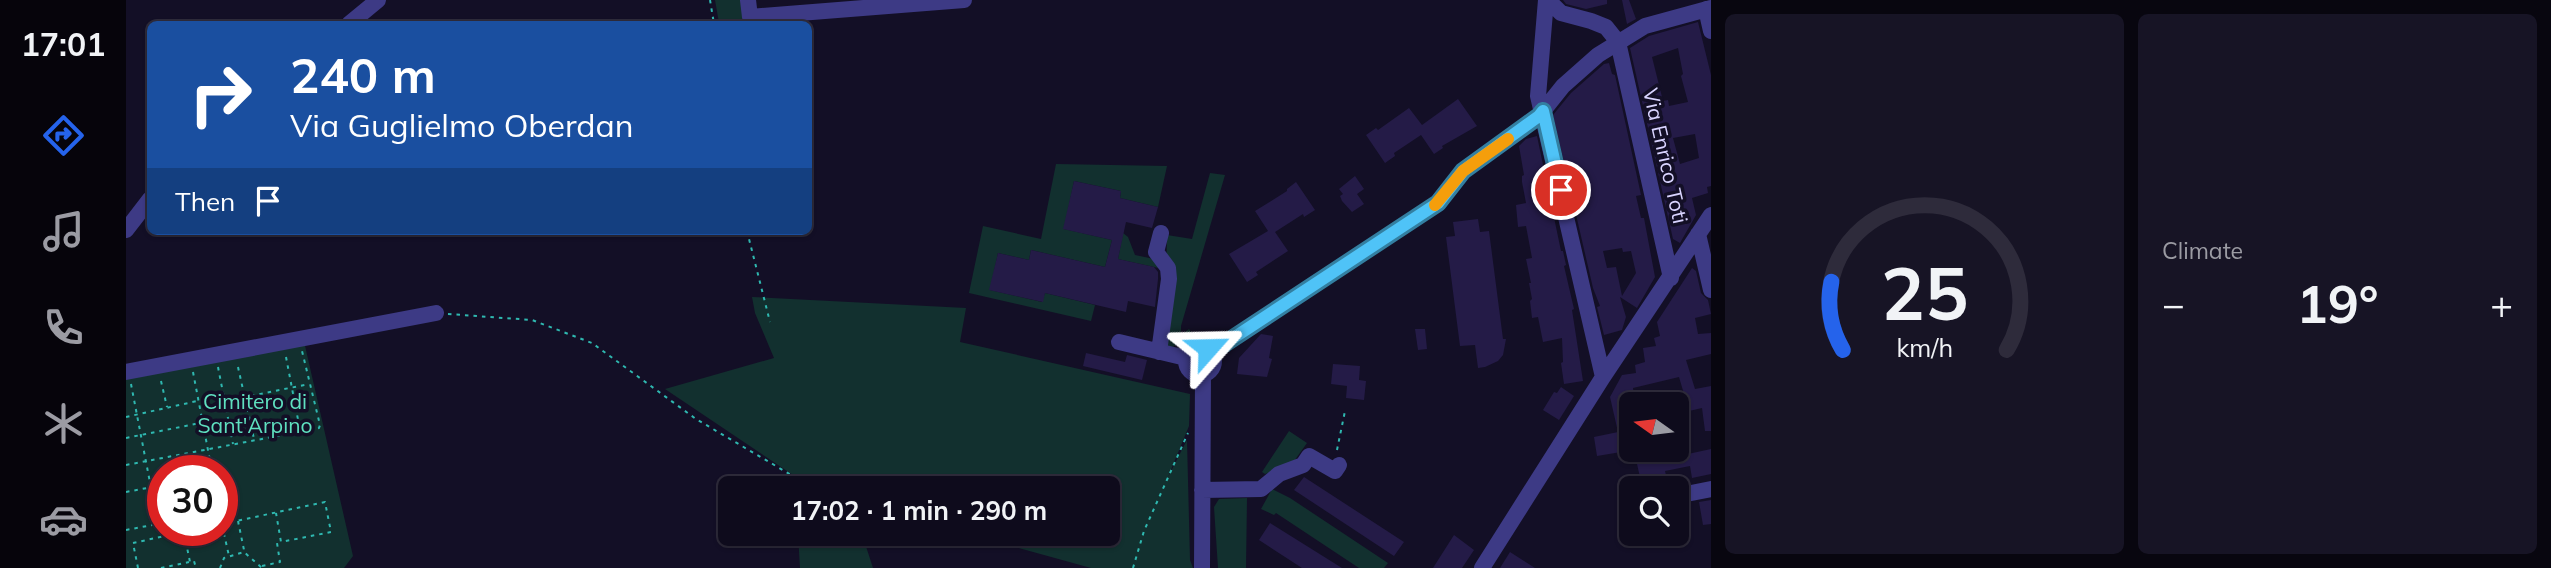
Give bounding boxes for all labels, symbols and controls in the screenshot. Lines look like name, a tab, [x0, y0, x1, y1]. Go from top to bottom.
text: 17:01	[21, 24, 105, 64]
text: 240 m	[290, 44, 436, 105]
icon: right	[175, 49, 266, 140]
street label: Via Enrico Toti	[1638, 86, 1694, 226]
text: Via Guglielmo Oberdan	[290, 105, 634, 145]
icon: directions	[39, 111, 88, 160]
pin	[1531, 160, 1591, 220]
icon: arrive	[1542, 171, 1580, 209]
icon: arrive	[249, 182, 287, 220]
text: Then	[175, 185, 235, 218]
icon: music	[39, 207, 88, 256]
text: Climate	[2162, 236, 2243, 265]
text: 25	[1881, 247, 1968, 338]
text: 19°	[2296, 271, 2379, 336]
text: −	[2162, 280, 2185, 328]
text: +	[2490, 280, 2513, 328]
icon: phone	[39, 303, 88, 352]
position arrow	[1171, 311, 1245, 385]
text: km/h	[1896, 332, 1953, 363]
park label: Cimitero di Sant'Arpino	[198, 388, 312, 438]
north arrow	[1619, 392, 1689, 462]
map controls	[1619, 392, 1689, 546]
icon: climate	[39, 399, 88, 448]
speed limit sign: 30	[147, 455, 238, 546]
button: search	[1619, 476, 1689, 546]
text: 17:02 · 1 min · 290 m	[791, 494, 1047, 527]
icon: car	[39, 495, 88, 544]

